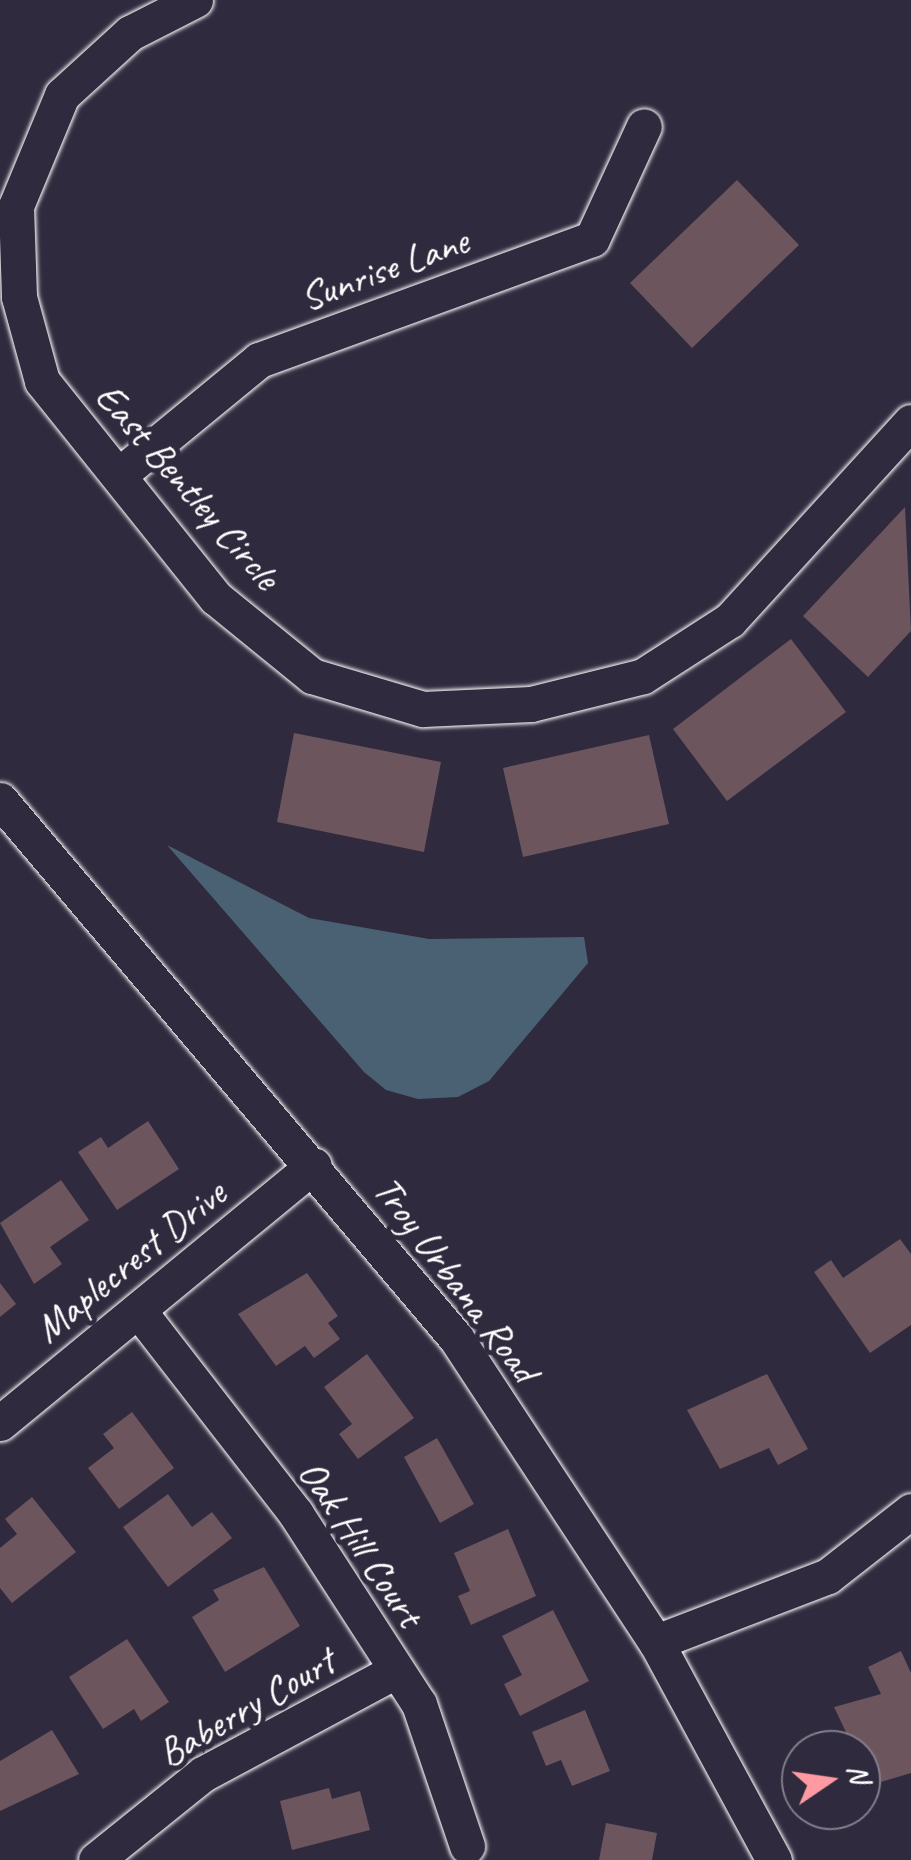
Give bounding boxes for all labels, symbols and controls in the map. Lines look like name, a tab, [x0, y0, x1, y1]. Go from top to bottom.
street label: Sunrise Lane	[293, 216, 475, 322]
street label: East Bentley Circle	[85, 373, 291, 599]
street label: Troy Urbana Road	[363, 1166, 549, 1392]
street label: Maplecrest Drive	[25, 1169, 235, 1353]
street label: Oak Hill Court	[288, 1451, 434, 1635]
street label: Baberry Court	[149, 1637, 343, 1777]
north arrow	[781, 1730, 881, 1830]
text: N	[840, 1761, 878, 1786]

